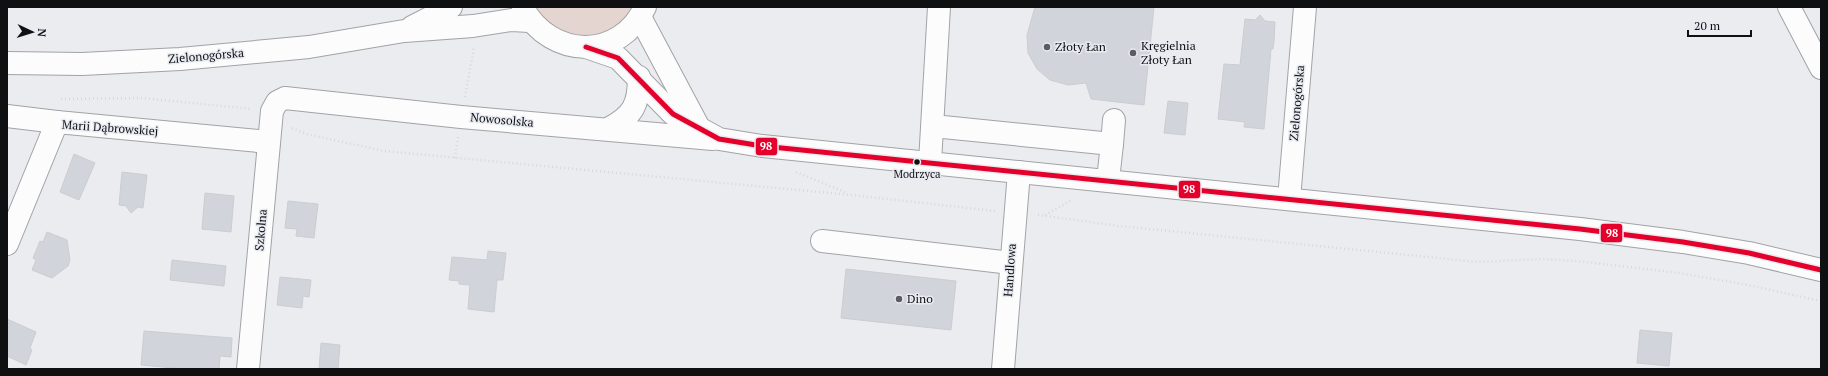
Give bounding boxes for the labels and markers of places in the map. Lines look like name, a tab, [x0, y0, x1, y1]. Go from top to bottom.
place label: Kręgielnia Złoty Łan	[1141, 38, 1196, 67]
place label: Złoty Łan	[1055, 39, 1106, 54]
marker: Złoty Łan	[1042, 42, 1052, 52]
marker: Kręgielnia Złoty Łan	[1128, 48, 1138, 58]
marker: Modrzyca	[912, 157, 922, 167]
place label: Modrzyca	[893, 167, 941, 181]
place label: Dino	[907, 291, 933, 306]
marker: Dino	[894, 294, 904, 304]

